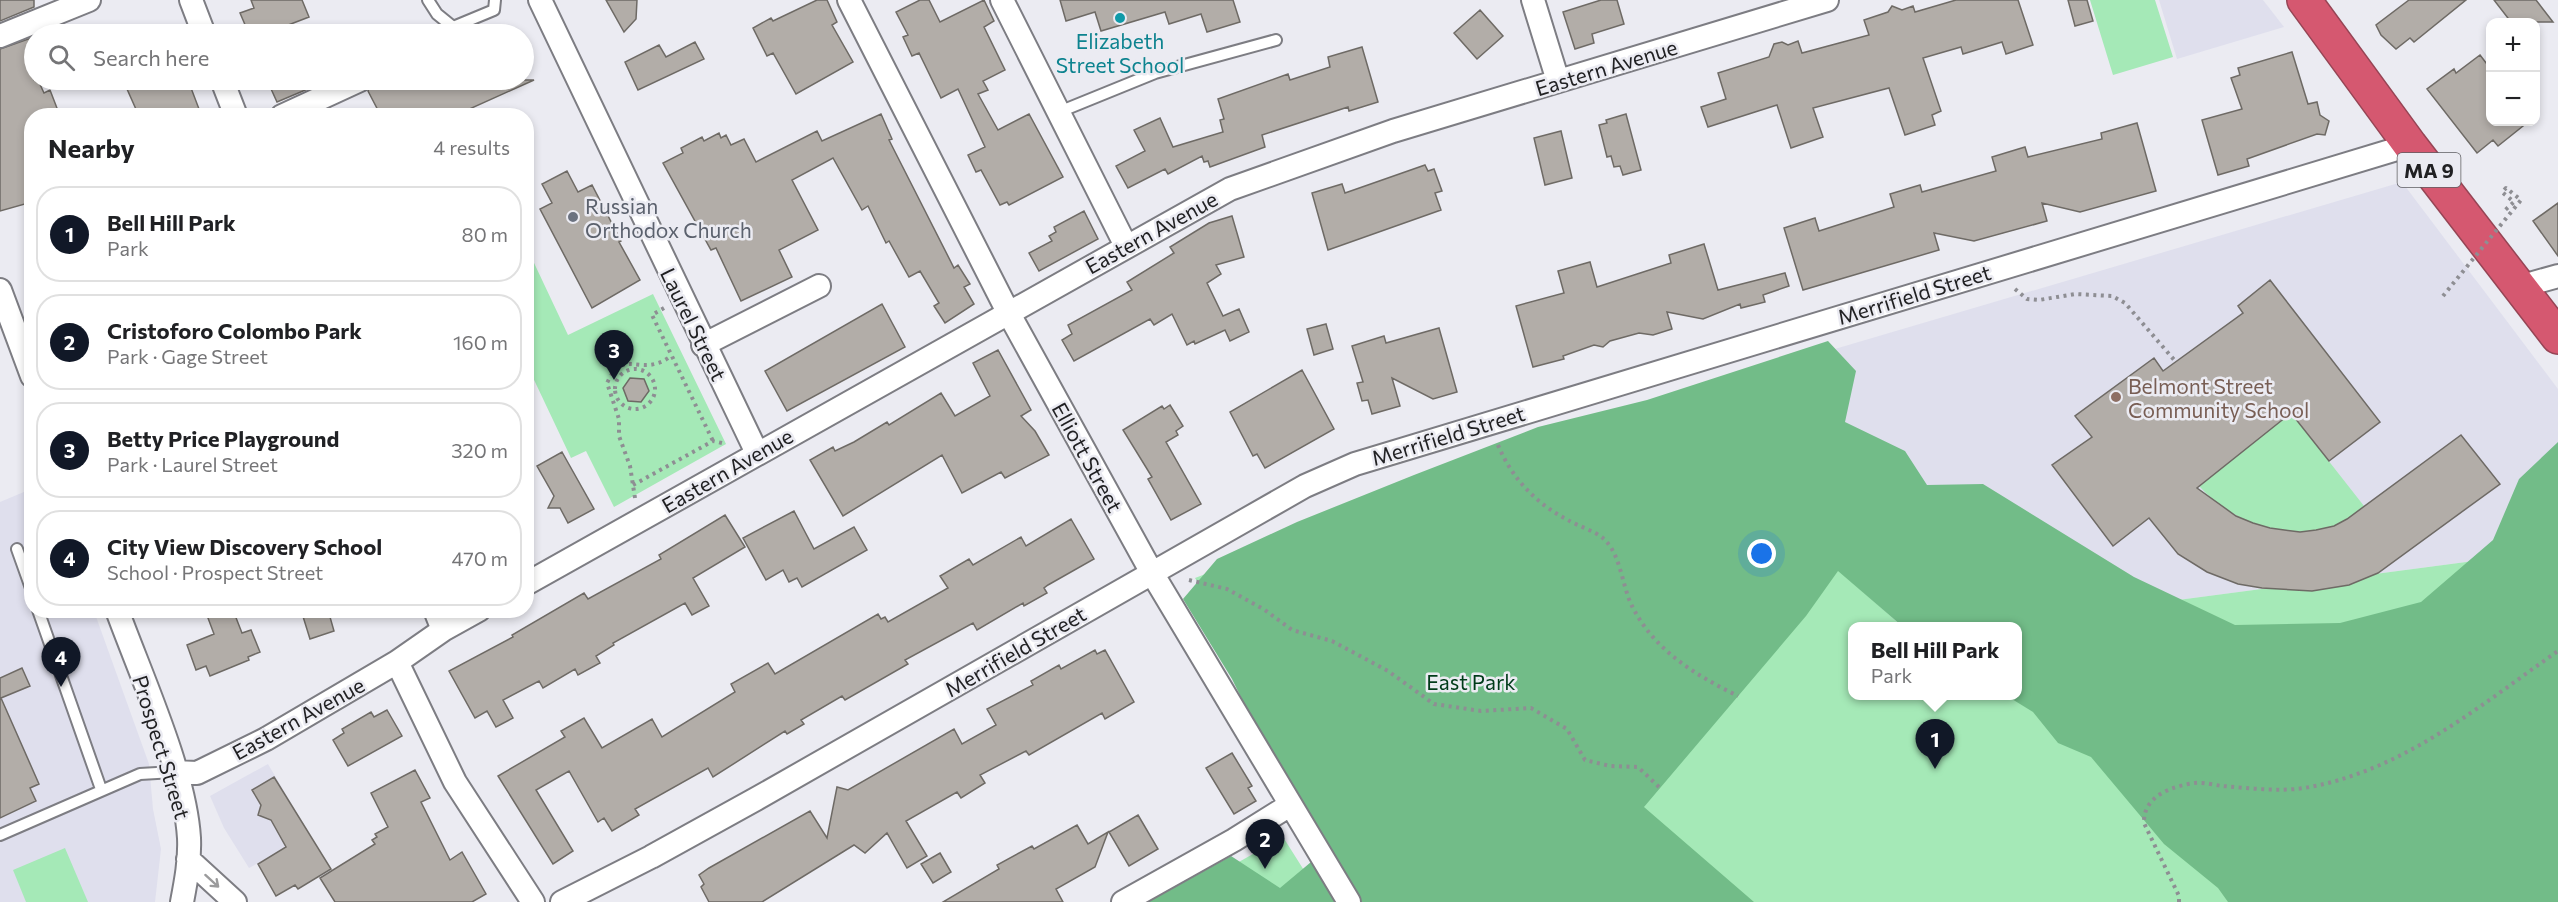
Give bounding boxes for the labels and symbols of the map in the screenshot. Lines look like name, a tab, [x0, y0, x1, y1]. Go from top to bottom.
marker: Elizabeth Street School	[1113, 11, 1127, 25]
place label: Elizabeth Street School	[1056, 28, 1184, 77]
street label: Eastern Avenue	[1532, 34, 1680, 100]
road number: MA 9	[2398, 153, 2460, 187]
street label: Eastern Avenue	[1081, 185, 1221, 279]
place label: Russian Orthodox Church	[585, 193, 752, 242]
marker: Russian Orthodox Church	[566, 210, 580, 224]
street label: Merrifield Street	[1834, 259, 1994, 329]
street label: Laurel Street	[656, 263, 732, 385]
pin: 3	[594, 330, 634, 380]
place label: Belmont Street Community School	[2128, 373, 2309, 422]
marker: Belmont Street Community School	[2109, 390, 2123, 404]
street label: Elliott Street	[1048, 398, 1128, 516]
street label: Merrifield Street	[1368, 400, 1528, 470]
street label: Eastern Avenue	[657, 422, 797, 518]
your location	[1747, 539, 1776, 568]
street label: Merrifield Street	[940, 600, 1090, 702]
pin: 4	[42, 638, 80, 687]
park label: East Park	[1426, 669, 1516, 694]
street label: Eastern Avenue	[228, 671, 368, 765]
street label: Prospect Street	[128, 672, 196, 822]
pin: 1	[1916, 720, 1954, 769]
pin: 2	[1246, 820, 1284, 869]
one-way arrow	[204, 874, 219, 888]

